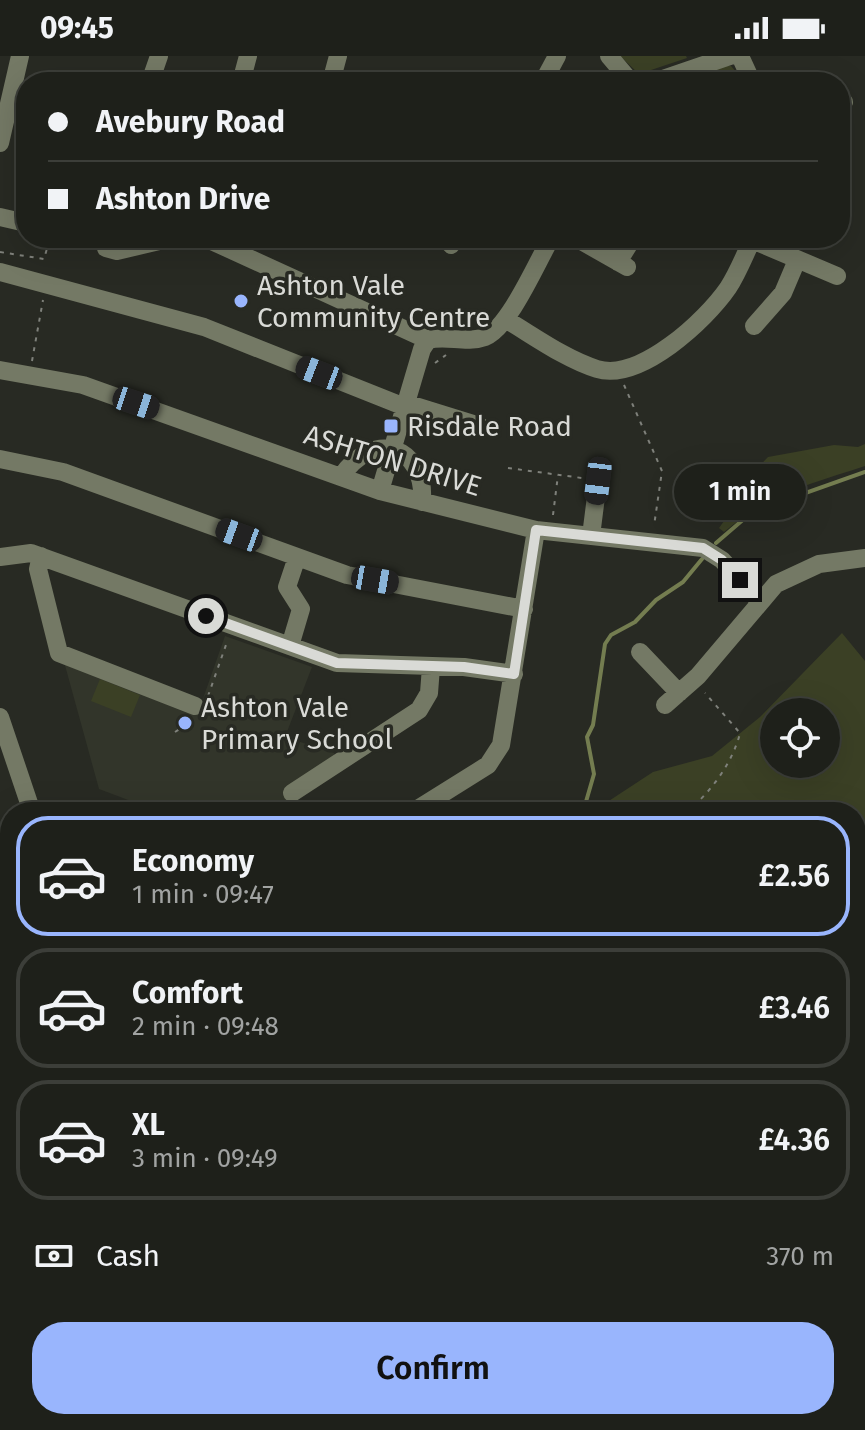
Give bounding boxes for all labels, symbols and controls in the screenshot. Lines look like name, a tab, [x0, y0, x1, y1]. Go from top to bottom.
text: 09:45	[40, 10, 114, 46]
text: Avebury Road	[96, 104, 285, 140]
text: Ashton Drive	[96, 181, 270, 217]
place label: Ashton Vale Community Centre	[257, 269, 490, 334]
marker: Ashton Vale Community Centre	[232, 292, 250, 310]
car	[292, 353, 346, 393]
car	[109, 384, 163, 422]
place label: Risdale Road	[407, 410, 572, 443]
marker: Risdale Road	[382, 417, 400, 435]
street label: ASHTON DRIVE	[300, 418, 485, 503]
car	[583, 456, 613, 506]
callout: 1 min	[674, 464, 806, 520]
text: 1 min	[709, 476, 771, 507]
car	[212, 516, 266, 554]
route end	[722, 562, 758, 598]
car	[349, 564, 401, 596]
route start	[188, 598, 224, 634]
place label: Ashton Vale Primary School	[201, 691, 393, 756]
map controls	[760, 698, 840, 778]
button: locate	[760, 698, 840, 778]
marker: Ashton Vale Primary School	[176, 714, 194, 732]
icon: car	[36, 840, 108, 912]
text: Economy	[132, 843, 254, 879]
text: £2.56	[759, 858, 830, 894]
text: 1 min · 09:47	[132, 879, 274, 910]
icon: car	[36, 972, 108, 1044]
text: Comfort	[132, 975, 243, 1011]
text: £3.46	[759, 990, 830, 1026]
text: 2 min · 09:48	[132, 1011, 279, 1042]
icon: car	[36, 1104, 108, 1176]
text: XL	[132, 1107, 165, 1143]
text: £4.36	[758, 1122, 830, 1158]
text: 3 min · 09:49	[132, 1143, 278, 1174]
icon: cash	[32, 1234, 76, 1278]
text: Cash	[96, 1238, 160, 1274]
text: 370 m	[766, 1241, 834, 1272]
button: Confirm	[32, 1322, 834, 1414]

